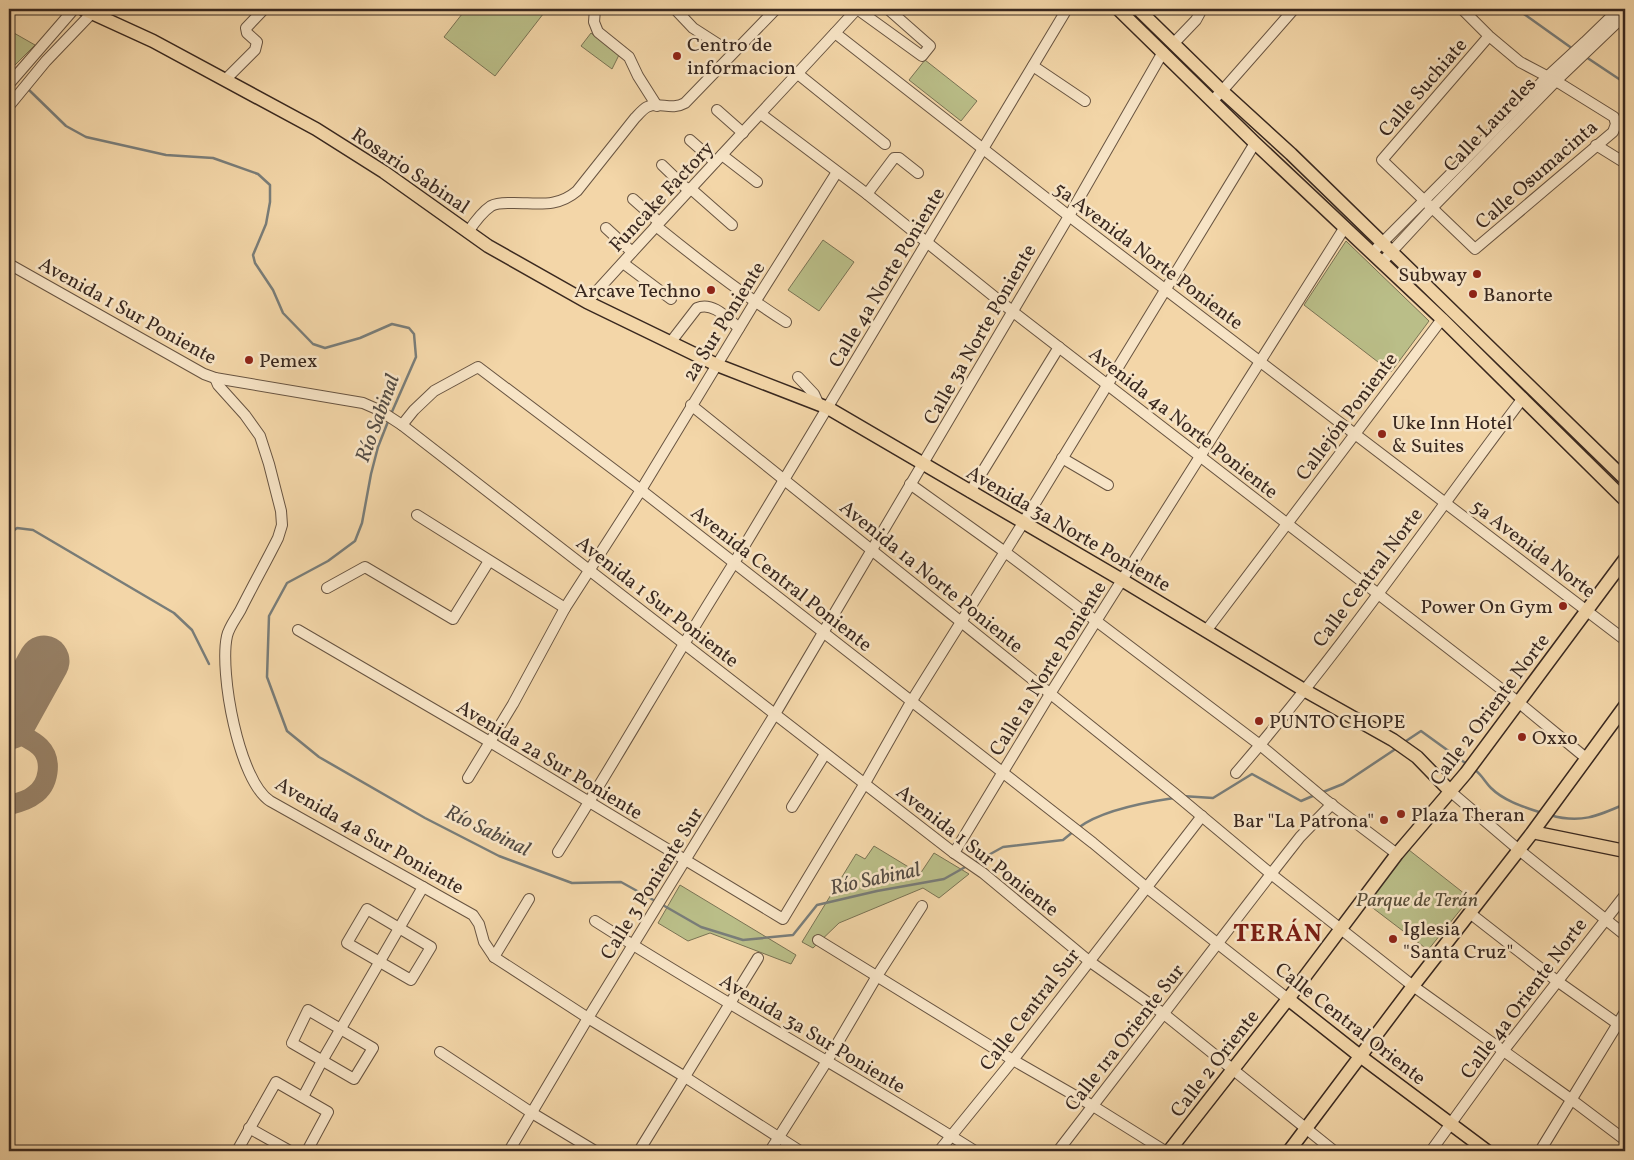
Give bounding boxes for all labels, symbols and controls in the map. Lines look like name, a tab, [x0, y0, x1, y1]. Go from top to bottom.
place label: Centro de informacion	[687, 32, 796, 83]
street label: Calle Suchiate	[1373, 33, 1474, 144]
marker: Centro de informacion	[671, 50, 683, 62]
street label: Calle Laureles	[1438, 72, 1543, 179]
street label: Calle Osumacinta	[1470, 114, 1605, 237]
street label: Rosario Sabinal	[345, 122, 475, 222]
street label: Funcake Factory	[604, 136, 721, 259]
street label: 5a Avenida Norte Poniente	[1047, 176, 1249, 337]
street label: Calle 4a Norte Poniente	[823, 183, 953, 374]
street label: Calle 3a Norte Poniente	[918, 239, 1044, 431]
street label: Avenida 1 Sur Poniente	[33, 251, 221, 372]
street label: 2a Sur Poniente	[677, 257, 773, 388]
place label: Subway	[1398, 262, 1467, 290]
marker: Subway	[1471, 268, 1483, 280]
place label: Arcave Techno	[574, 278, 701, 306]
place label: Banorte	[1483, 282, 1553, 310]
marker: Arcave Techno	[705, 284, 717, 296]
marker: Banorte	[1467, 288, 1479, 300]
street label: Avenida 4a Norte Poniente	[1082, 341, 1283, 506]
street label: Callejón Poniente	[1290, 347, 1405, 487]
place label: Pemex	[259, 348, 317, 376]
marker: Pemex	[243, 354, 255, 366]
water label: Río Sabinal	[349, 370, 408, 467]
place label: Uke Inn Hotel & Suites	[1392, 410, 1513, 461]
marker: Uke Inn Hotel & Suites	[1376, 428, 1388, 440]
street label: Avenida 3a Norte Poniente	[961, 460, 1175, 600]
street label: 5a Avenida Norte	[1465, 493, 1601, 606]
street label: Avenida 1a Norte Poniente	[833, 495, 1029, 661]
street label: Avenida Central Poniente	[684, 500, 877, 659]
street label: Calle Central Norte	[1307, 503, 1430, 654]
street label: Avenida 1 Sur Poniente	[569, 530, 744, 675]
street label: Calle 1a Norte Poniente	[983, 576, 1114, 762]
place label: Power On Gym	[1421, 594, 1553, 622]
marker: Power On Gym	[1557, 600, 1569, 612]
street label: Calle 2 Oriente Norte	[1424, 628, 1557, 792]
street label: Avenida 2a Sur Poniente	[451, 694, 647, 828]
place label: PUNTO CHOPE	[1269, 709, 1405, 737]
marker: PUNTO CHOPE	[1253, 715, 1265, 727]
place label: Oxxo	[1532, 725, 1578, 753]
marker: Oxxo	[1516, 731, 1528, 743]
street label: Avenida 4a Sur Poniente	[269, 771, 469, 902]
street label: Avenida 1 Sur Poniente	[889, 779, 1064, 924]
water label: Río Sabinal	[440, 798, 535, 865]
street label: Calle 3 Poniente Sur	[594, 802, 711, 966]
place label: Plaza Theran	[1411, 802, 1525, 830]
place label: Bar "La Patrona"	[1233, 808, 1374, 836]
marker: Plaza Theran	[1395, 808, 1407, 820]
marker: Bar "La Patrona"	[1378, 814, 1390, 826]
water label: Río Sabinal	[827, 856, 923, 903]
park label: Parque de Terán	[1356, 887, 1478, 915]
street label: Calle 4a Oriente Norte	[1455, 913, 1595, 1086]
place label: Iglesia "Santa Cruz"	[1403, 916, 1513, 967]
district label: TERÁN	[1233, 917, 1323, 952]
marker: Iglesia "Santa Cruz"	[1387, 933, 1399, 945]
street label: Calle Central Sur	[974, 943, 1087, 1078]
street label: Calle Central Oriente	[1268, 957, 1431, 1093]
street label: Calle 1ra Oriente Sur	[1059, 959, 1192, 1118]
street label: Avenida 3a Sur Poniente	[714, 968, 910, 1101]
street label: Calle 2 Oriente	[1165, 1004, 1267, 1124]

